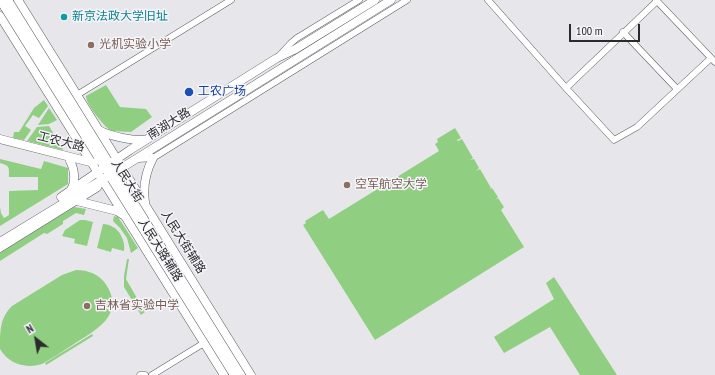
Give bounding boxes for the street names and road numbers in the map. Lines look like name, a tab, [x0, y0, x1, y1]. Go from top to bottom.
street label: 南湖大路	[145, 105, 193, 143]
street label: 工农大路	[36, 129, 86, 155]
street label: 人民大街	[108, 157, 146, 205]
street label: 人民大街辅路	[158, 208, 208, 276]
street label: 人民大路辅路	[135, 216, 185, 284]

